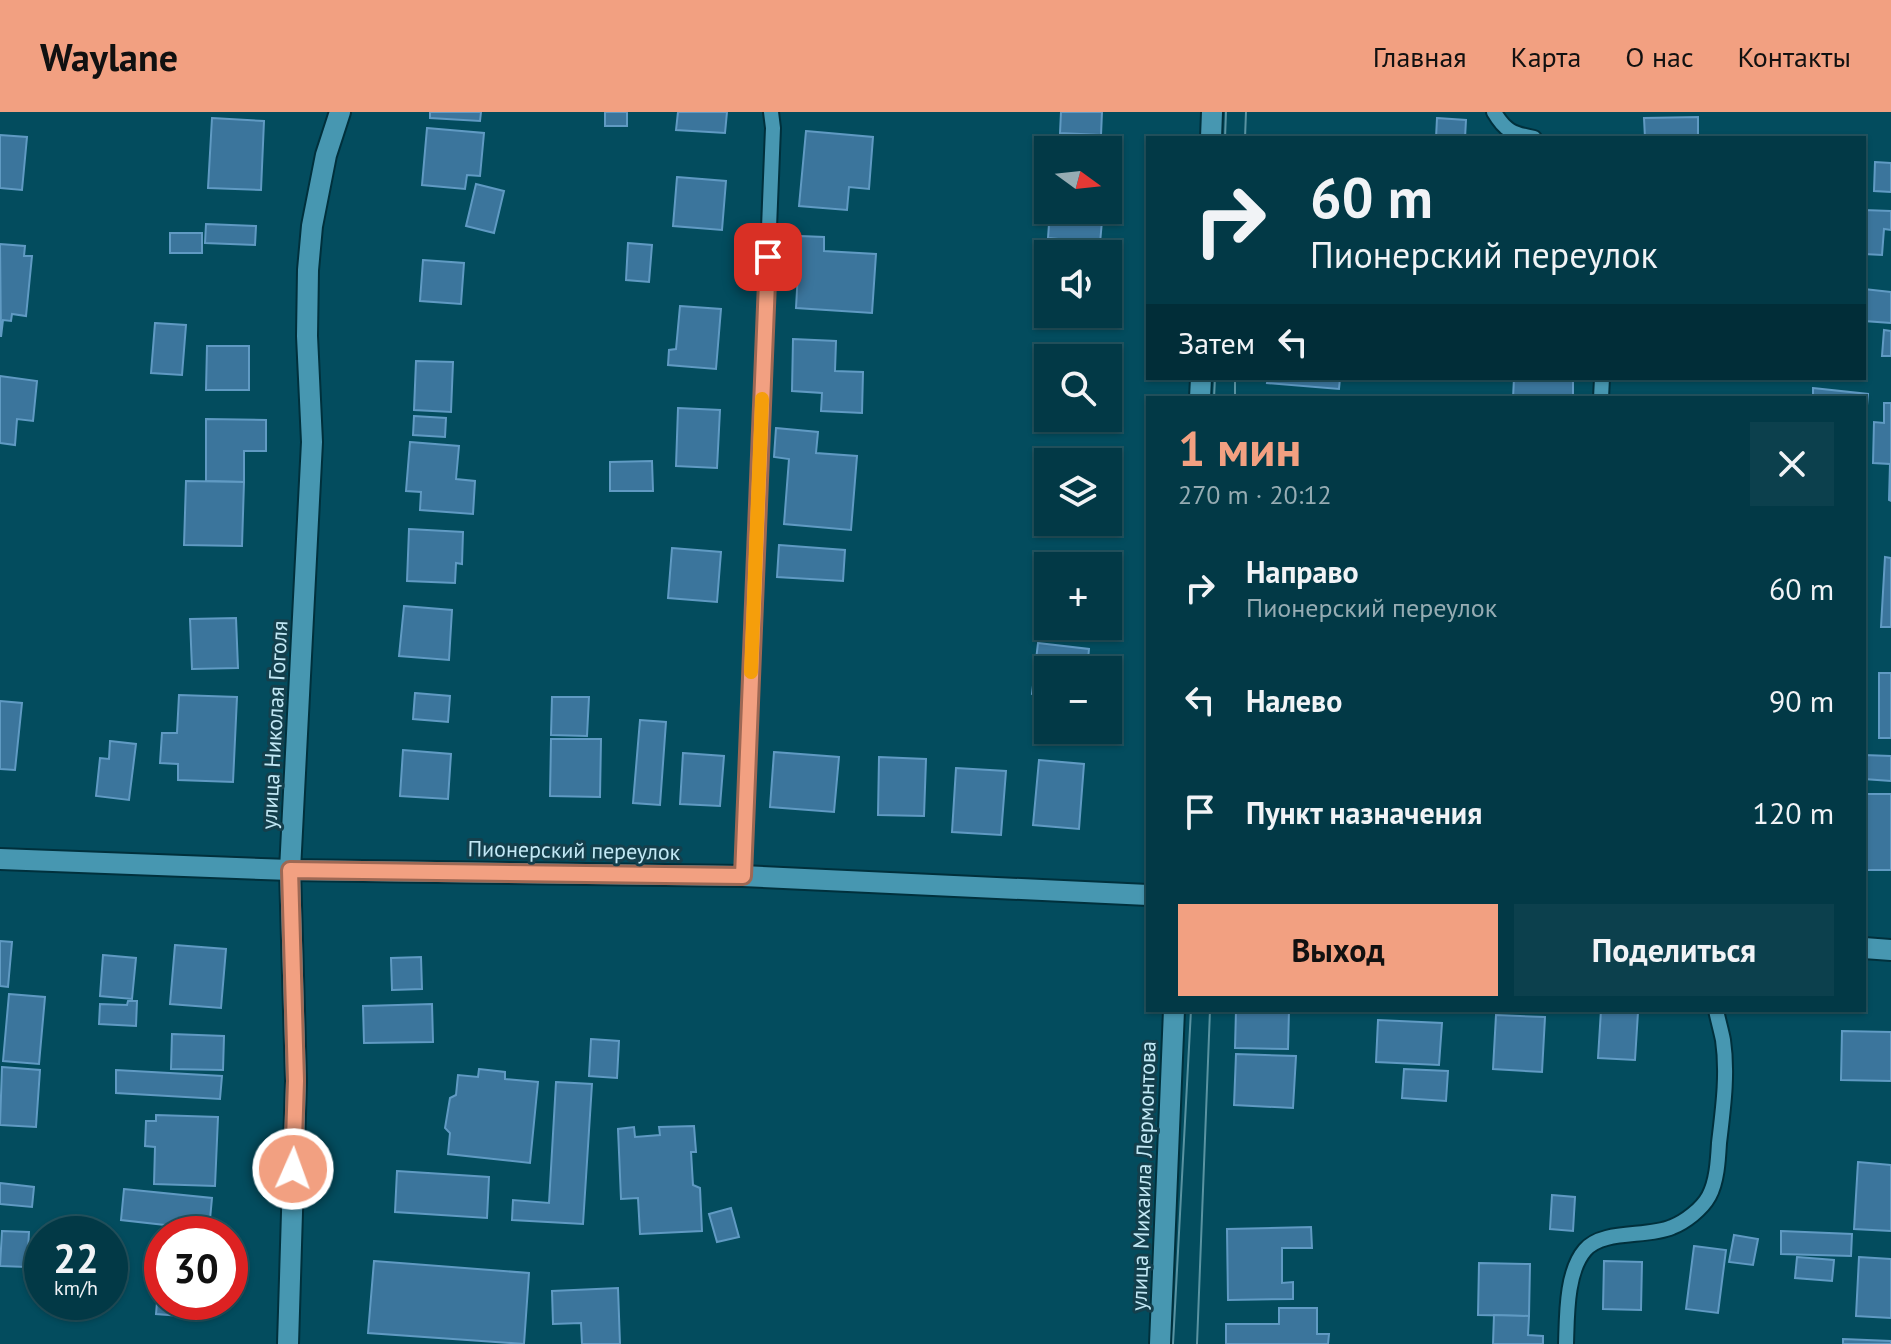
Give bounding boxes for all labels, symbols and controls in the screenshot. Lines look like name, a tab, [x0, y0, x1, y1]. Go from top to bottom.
text: Waylane	[40, 32, 178, 81]
text: Главная	[1373, 38, 1467, 75]
text: Карта	[1511, 38, 1581, 75]
text: О нас	[1625, 38, 1694, 75]
text: Контакты	[1738, 38, 1851, 75]
north arrow	[1034, 136, 1122, 224]
map controls	[1034, 136, 1122, 744]
text: 60 m	[1310, 161, 1433, 233]
icon: right	[1178, 168, 1282, 272]
pin	[734, 223, 802, 291]
text: Пионерский переулок	[1310, 231, 1658, 278]
icon: arrive	[746, 235, 790, 279]
button: sound	[1034, 240, 1122, 328]
icon: left	[1271, 320, 1315, 364]
text: Затем	[1178, 323, 1255, 362]
button: search	[1034, 344, 1122, 432]
text: 1 мин	[1178, 417, 1301, 479]
button: close	[1750, 422, 1834, 506]
button: layers	[1034, 448, 1122, 536]
text: 270 m · 20:12	[1178, 478, 1332, 511]
button: +	[1034, 552, 1122, 640]
text: Направо	[1246, 552, 1359, 591]
icon: right	[1178, 566, 1222, 610]
text: 60 m	[1769, 569, 1834, 608]
text: Пионерский переулок	[1246, 591, 1497, 624]
street label: улица Николая Гоголя	[255, 620, 293, 830]
button: −	[1034, 656, 1122, 744]
icon: left	[1178, 678, 1222, 722]
text: Налево	[1246, 681, 1342, 720]
text: 90 m	[1769, 681, 1834, 720]
icon: arrive	[1178, 790, 1222, 834]
text: Пункт назначения	[1246, 793, 1482, 832]
text: 120 m	[1753, 793, 1834, 832]
street label: Пионерский переулок	[467, 834, 681, 866]
button: Выход	[1178, 904, 1498, 996]
button: Поделиться	[1514, 904, 1834, 996]
street label: улица Михаила Лермонтова	[1124, 1041, 1162, 1311]
position arrow	[251, 1127, 335, 1211]
speed limit sign: 30	[144, 1216, 248, 1320]
text: 22	[53, 1232, 99, 1284]
text: km/h	[54, 1275, 98, 1301]

